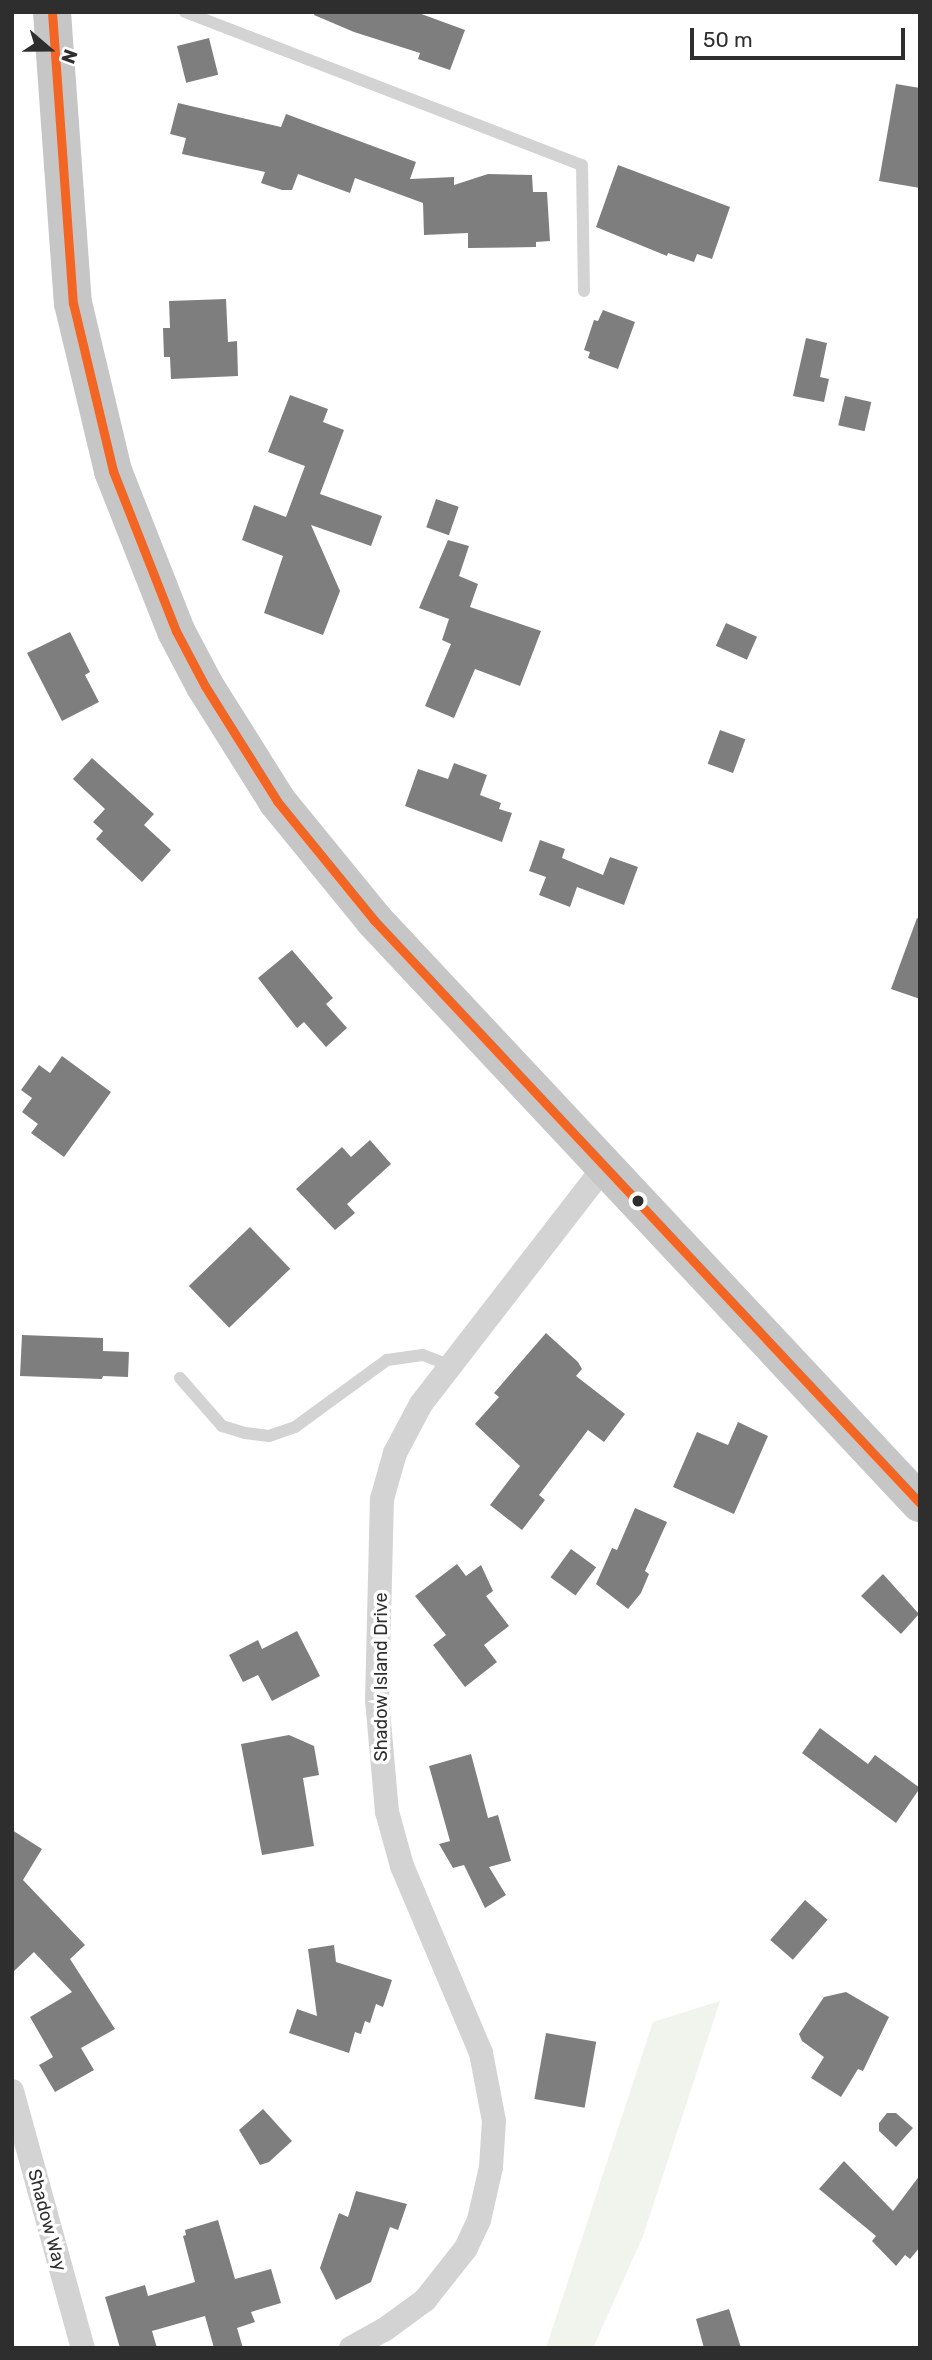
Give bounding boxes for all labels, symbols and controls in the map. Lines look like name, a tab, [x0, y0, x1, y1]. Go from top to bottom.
north arrow	[14, 14, 84, 84]
scale bar	[694, 14, 909, 58]
text: 50 m	[703, 27, 753, 52]
text: N	[56, 46, 82, 67]
unlabelled marker	[631, 1194, 645, 1208]
street label: Shadow Island Drive	[370, 1592, 392, 1762]
street label: Shadow Way	[23, 2166, 71, 2274]

